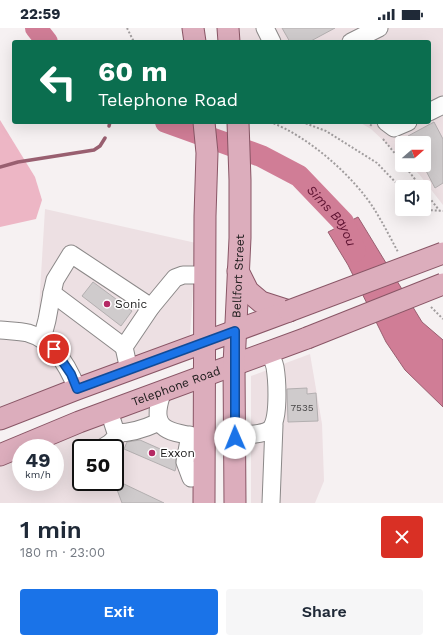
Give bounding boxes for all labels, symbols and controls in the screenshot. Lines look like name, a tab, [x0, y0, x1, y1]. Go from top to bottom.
text: 22:59	[20, 5, 60, 23]
text: 60 m	[98, 55, 168, 88]
icon: left	[32, 56, 84, 108]
text: Telephone Road	[98, 89, 238, 110]
north arrow	[395, 136, 431, 172]
map controls	[395, 136, 431, 216]
button: sound	[395, 180, 431, 216]
water label: Sims Bayou	[304, 182, 359, 249]
street label: Bellfort Street	[229, 234, 247, 318]
place label: Sonic	[115, 297, 148, 311]
marker: Sonic	[102, 299, 112, 309]
pin	[37, 332, 71, 366]
icon: arrive	[43, 338, 65, 360]
street label: Telephone Road	[130, 364, 222, 409]
house number: 7535	[290, 402, 314, 413]
position arrow	[214, 417, 256, 459]
speed limit sign: 50	[72, 439, 124, 491]
place label: Exxon	[160, 446, 195, 460]
text: 49	[25, 448, 51, 472]
marker: Exxon	[147, 448, 157, 458]
text: km/h	[25, 469, 51, 480]
text: 1 min	[20, 516, 82, 544]
button: close	[381, 516, 423, 558]
text: 180 m · 23:00	[20, 545, 105, 560]
button: Exit	[20, 589, 218, 635]
button: Share	[226, 589, 423, 635]

